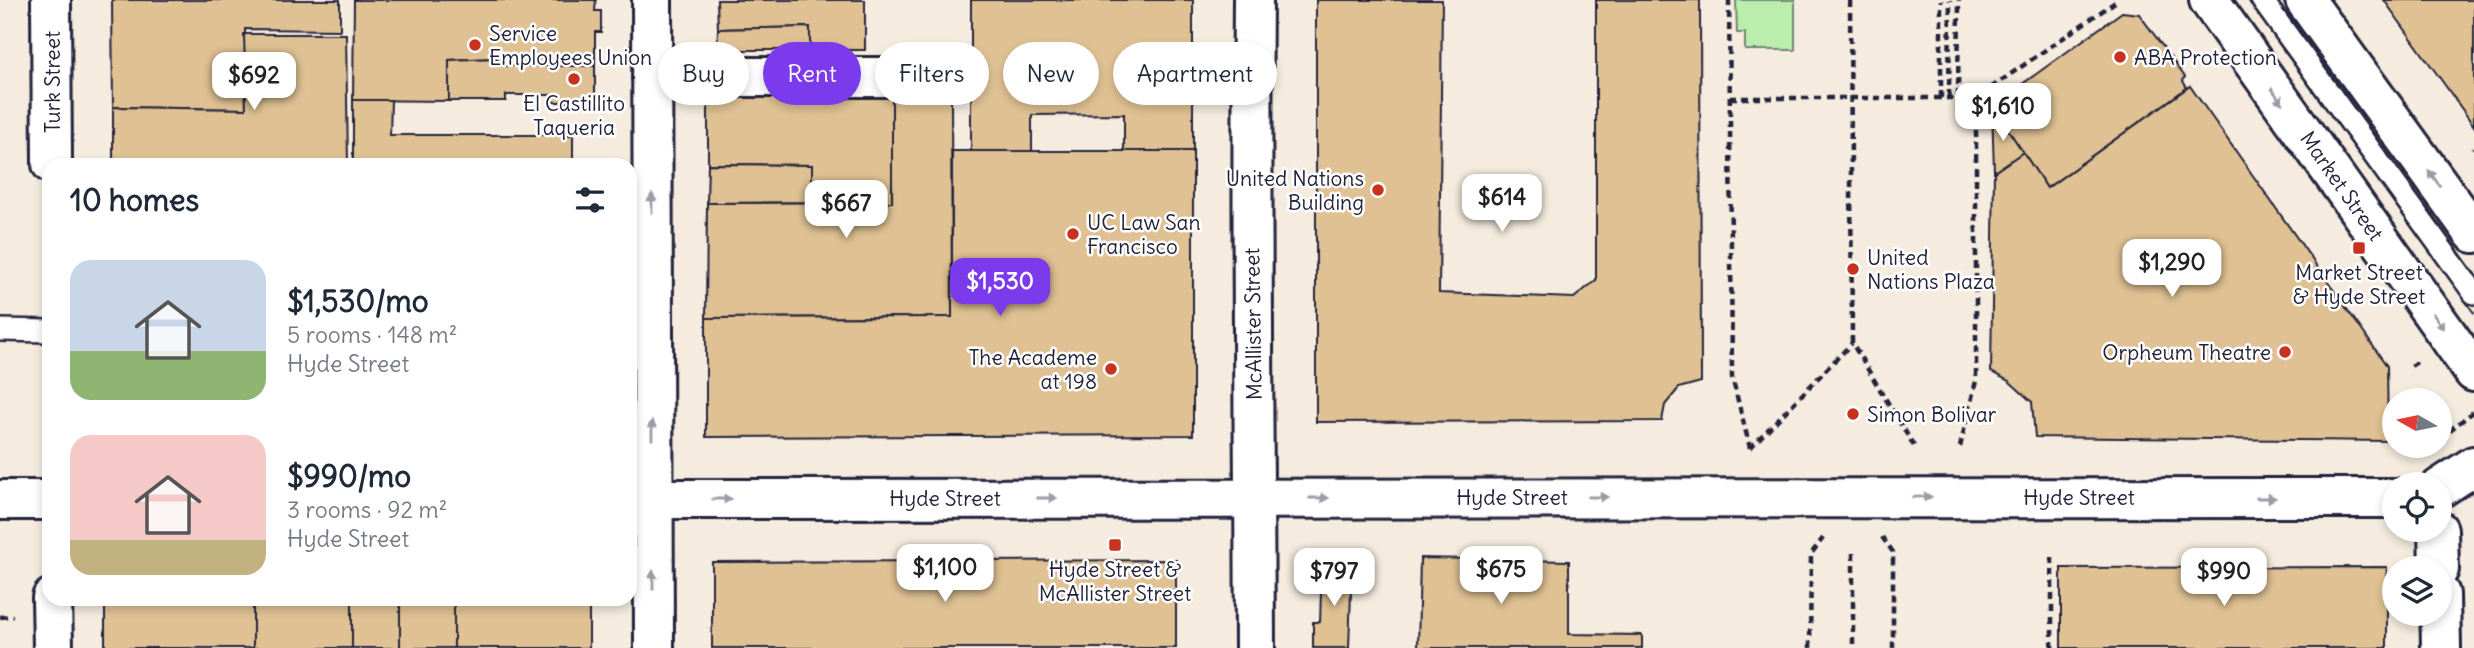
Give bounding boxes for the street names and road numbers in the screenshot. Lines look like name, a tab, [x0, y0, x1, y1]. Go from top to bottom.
street label: Turk Street	[39, 31, 66, 133]
street label: Market Street	[2294, 126, 2390, 246]
street label: McAllister Street	[1238, 248, 1268, 400]
street label: Hyde Street	[1456, 484, 1568, 511]
street label: Hyde Street	[2023, 484, 2135, 511]
street label: Hyde Street	[889, 485, 1001, 512]

